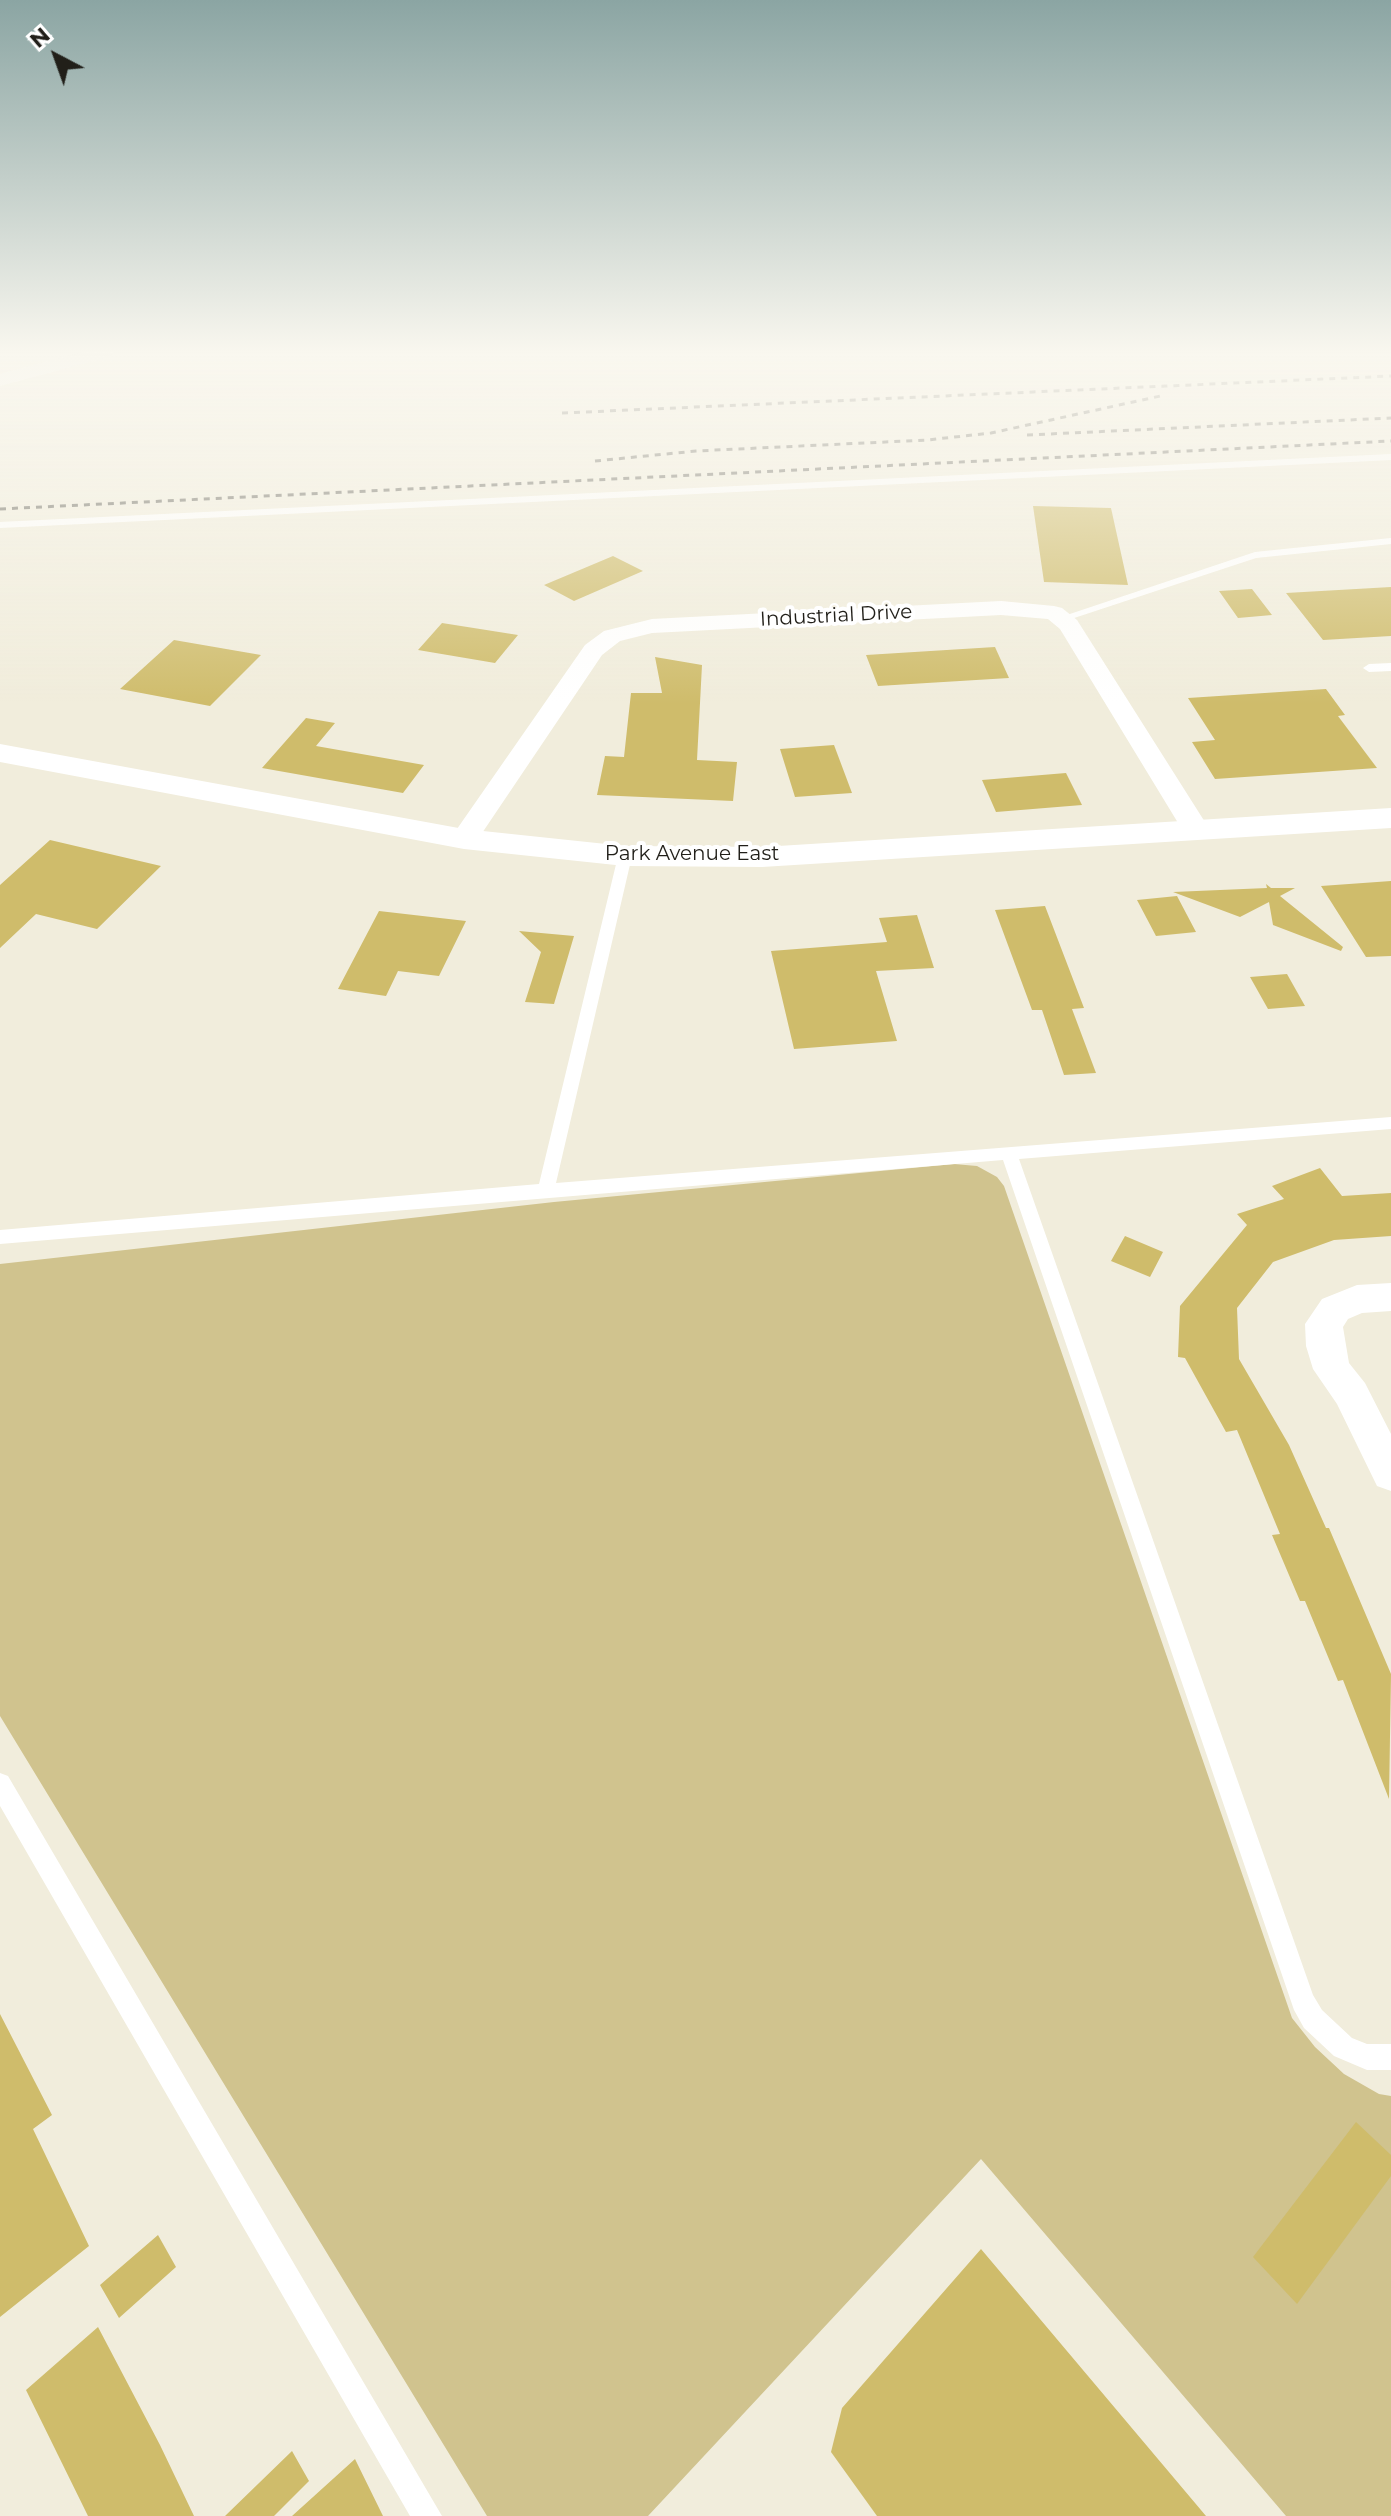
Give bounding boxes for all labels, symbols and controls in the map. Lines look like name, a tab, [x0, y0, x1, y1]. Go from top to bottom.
north arrow	[16, 16, 96, 96]
text: N	[24, 21, 55, 54]
street label: Industrial Drive	[759, 600, 913, 632]
street label: Park Avenue East	[605, 842, 779, 866]

